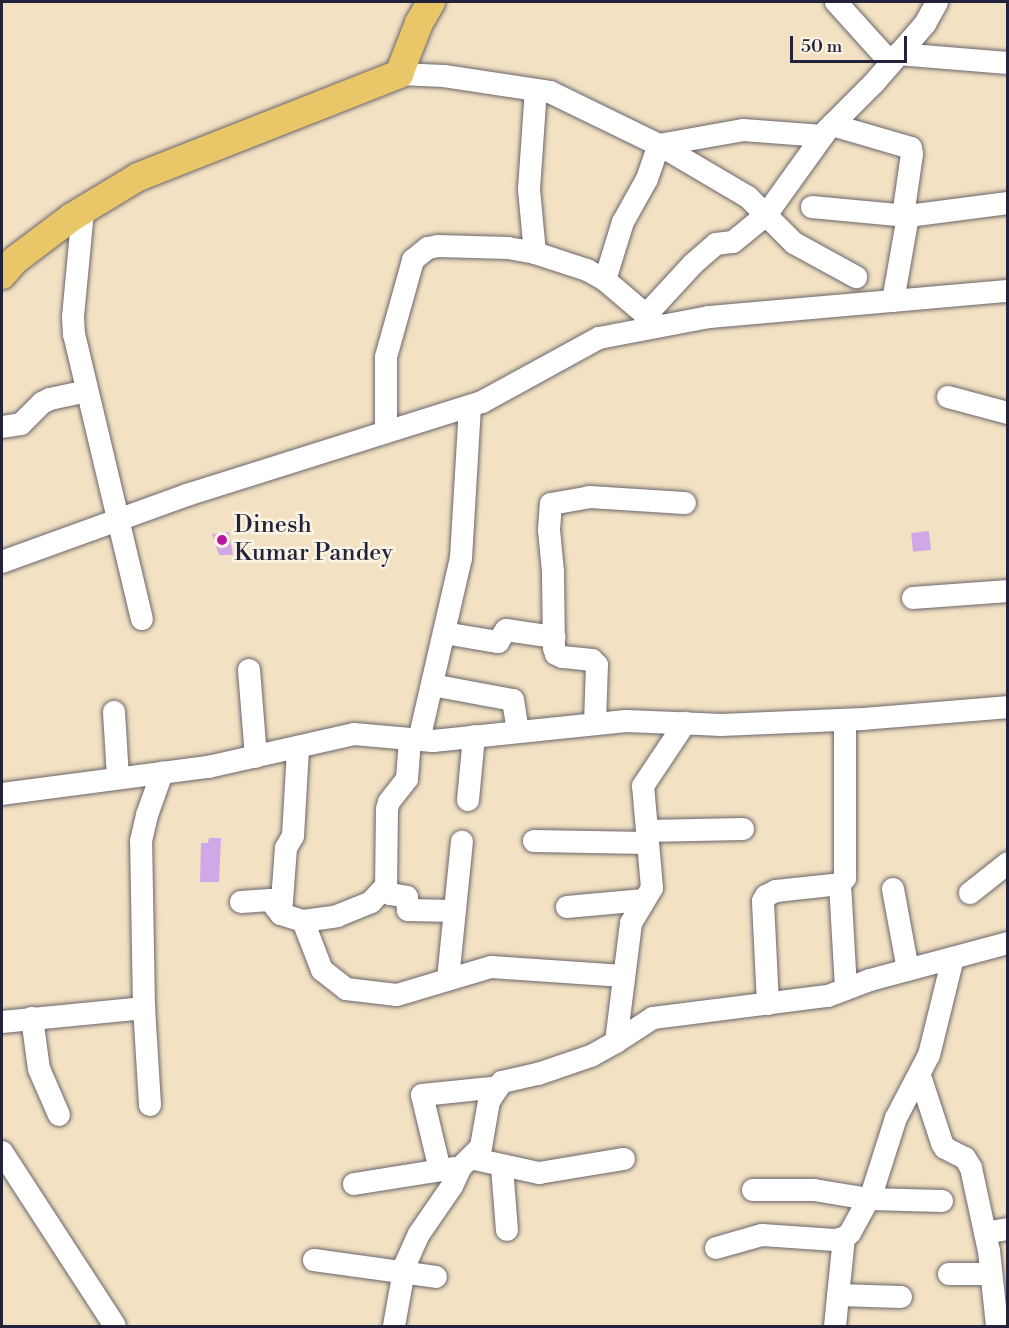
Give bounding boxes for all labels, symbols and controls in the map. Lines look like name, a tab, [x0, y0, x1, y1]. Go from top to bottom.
scale bar	[793, 24, 910, 62]
text: 50 m	[801, 35, 842, 58]
place label: Dinesh Kumar Pandey	[234, 512, 393, 568]
marker: Dinesh Kumar Pandey	[215, 533, 229, 547]

